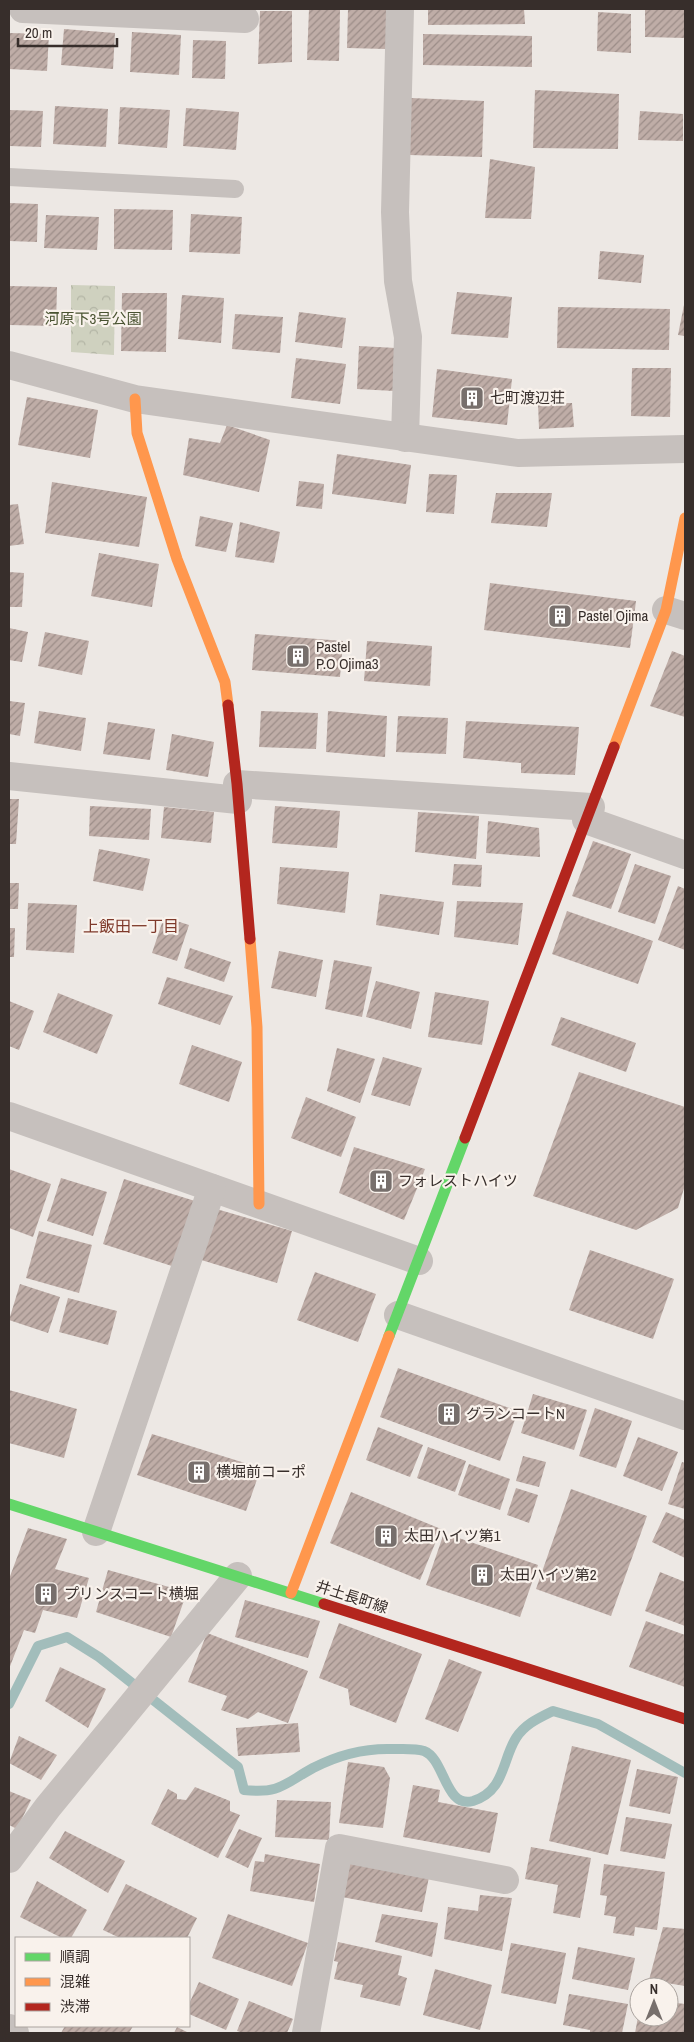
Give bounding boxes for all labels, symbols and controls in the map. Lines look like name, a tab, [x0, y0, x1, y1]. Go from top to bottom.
scale bar	[18, 15, 116, 47]
text: 20 m	[25, 22, 52, 43]
park label: 河原下3号公園	[45, 308, 141, 329]
building icon: 七町渡辺荘	[459, 385, 485, 411]
place label: 七町渡辺荘	[490, 387, 565, 408]
building icon: Pastel Ojima	[547, 603, 573, 629]
place label: Pastel Ojima	[578, 605, 649, 626]
place label: Pastel P.O Ojima3	[316, 636, 379, 674]
building icon: Pastel P.O Ojima3	[285, 643, 311, 669]
district label: 上飯田一丁目	[83, 915, 179, 937]
building icon: フォレストハイツ	[368, 1168, 394, 1194]
place label: フォレストハイツ	[398, 1170, 518, 1191]
building icon: グランコートN	[436, 1401, 462, 1427]
place label: グランコートN	[466, 1403, 565, 1424]
building icon: 横堀前コーポ	[186, 1459, 212, 1485]
place label: 横堀前コーポ	[216, 1461, 306, 1482]
building icon: 太田ハイツ第1	[373, 1523, 399, 1549]
place label: 太田ハイツ第1	[404, 1525, 501, 1546]
building icon: 太田ハイツ第2	[469, 1562, 495, 1588]
place label: 太田ハイツ第2	[500, 1564, 597, 1585]
street label: 井土長町線	[313, 1575, 391, 1618]
building icon: プリンスコート横堀	[33, 1581, 59, 1607]
place label: プリンスコート横堀	[64, 1583, 199, 1604]
legend	[15, 1937, 190, 2027]
text: 順調	[60, 1946, 90, 1967]
text: 混雑	[60, 1971, 90, 1992]
north arrow	[629, 1977, 679, 2027]
text: N	[650, 1980, 658, 1998]
text: 渋滞	[60, 1996, 90, 2017]

